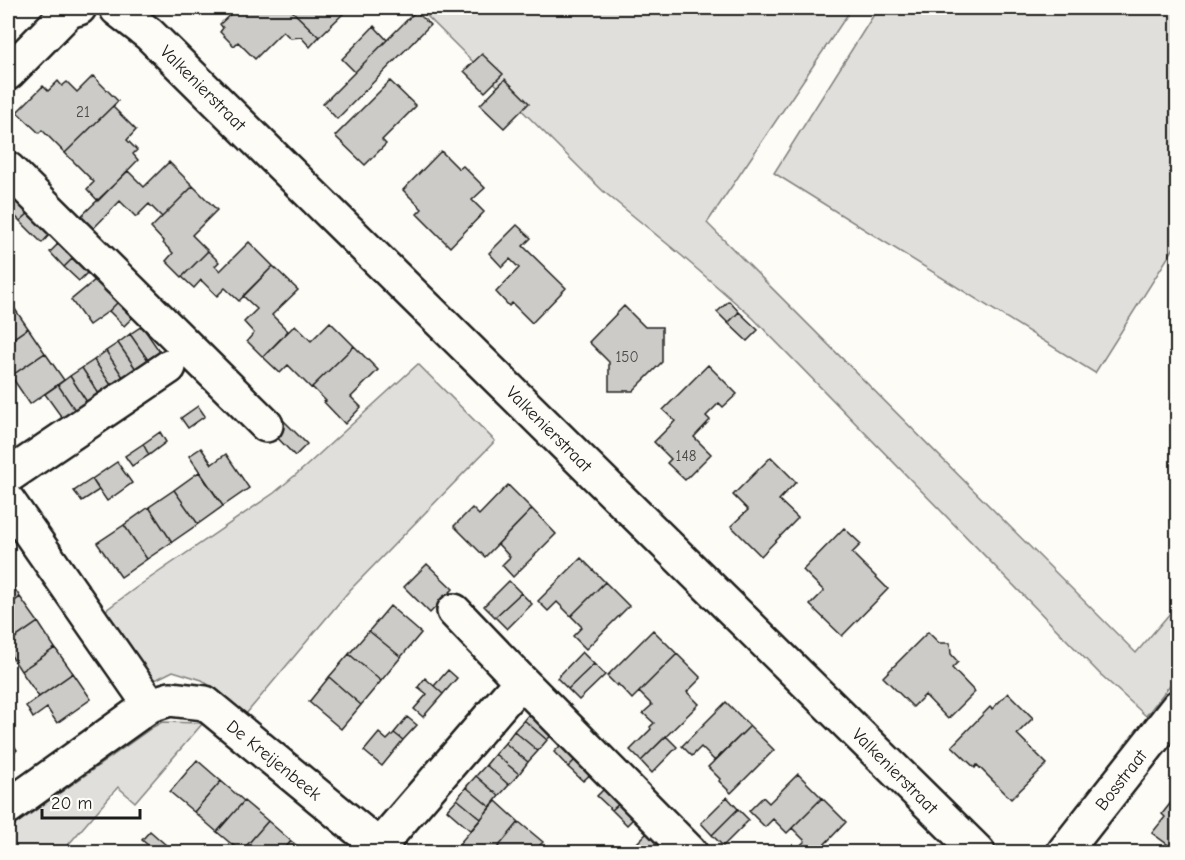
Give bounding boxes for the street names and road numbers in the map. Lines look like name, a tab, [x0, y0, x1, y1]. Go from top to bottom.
street label: Valkenierstraat	[155, 41, 250, 136]
street label: Valkenierstraat	[501, 382, 596, 477]
street label: De Kreijenbeek	[222, 716, 326, 805]
street label: Valkenierstraat	[847, 724, 942, 819]
street label: Bosstraat	[1091, 745, 1152, 815]

